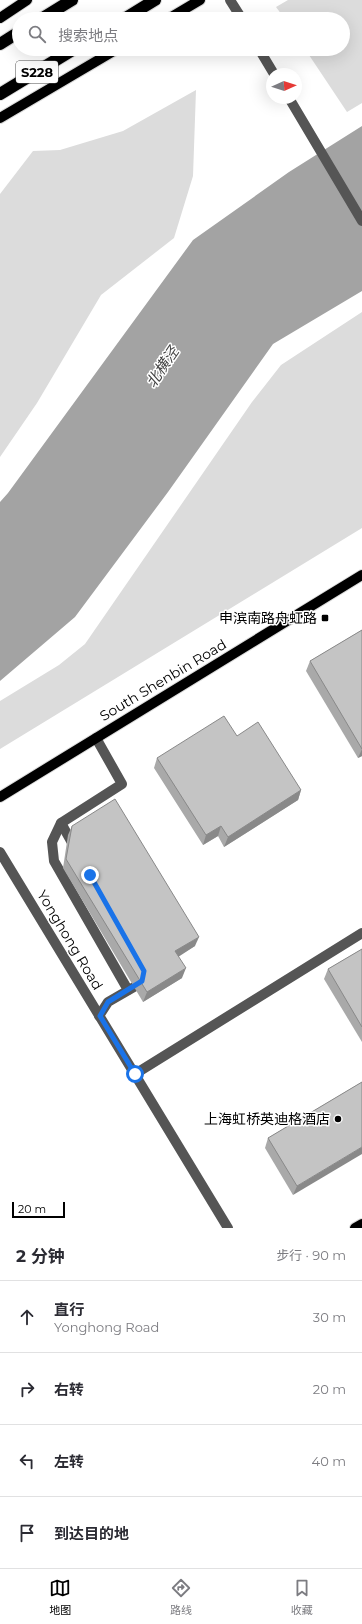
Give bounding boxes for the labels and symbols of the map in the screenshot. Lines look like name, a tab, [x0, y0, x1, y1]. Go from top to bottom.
road number: S228	[16, 61, 58, 83]
north arrow	[266, 68, 302, 104]
water label: 北横泾	[142, 341, 184, 391]
place label: 申滨南路舟虹路	[219, 609, 317, 627]
marker: 申滨南路舟虹路	[320, 613, 330, 623]
street label: South Shenbin Road	[96, 635, 230, 725]
route end	[81, 866, 99, 884]
street label: Yonghong Road	[33, 887, 107, 993]
route start	[126, 1065, 144, 1083]
place label: 上海虹桥英迪格酒店	[204, 1110, 330, 1128]
marker: 上海虹桥英迪格酒店	[333, 1114, 343, 1124]
scale bar	[12, 1200, 65, 1219]

